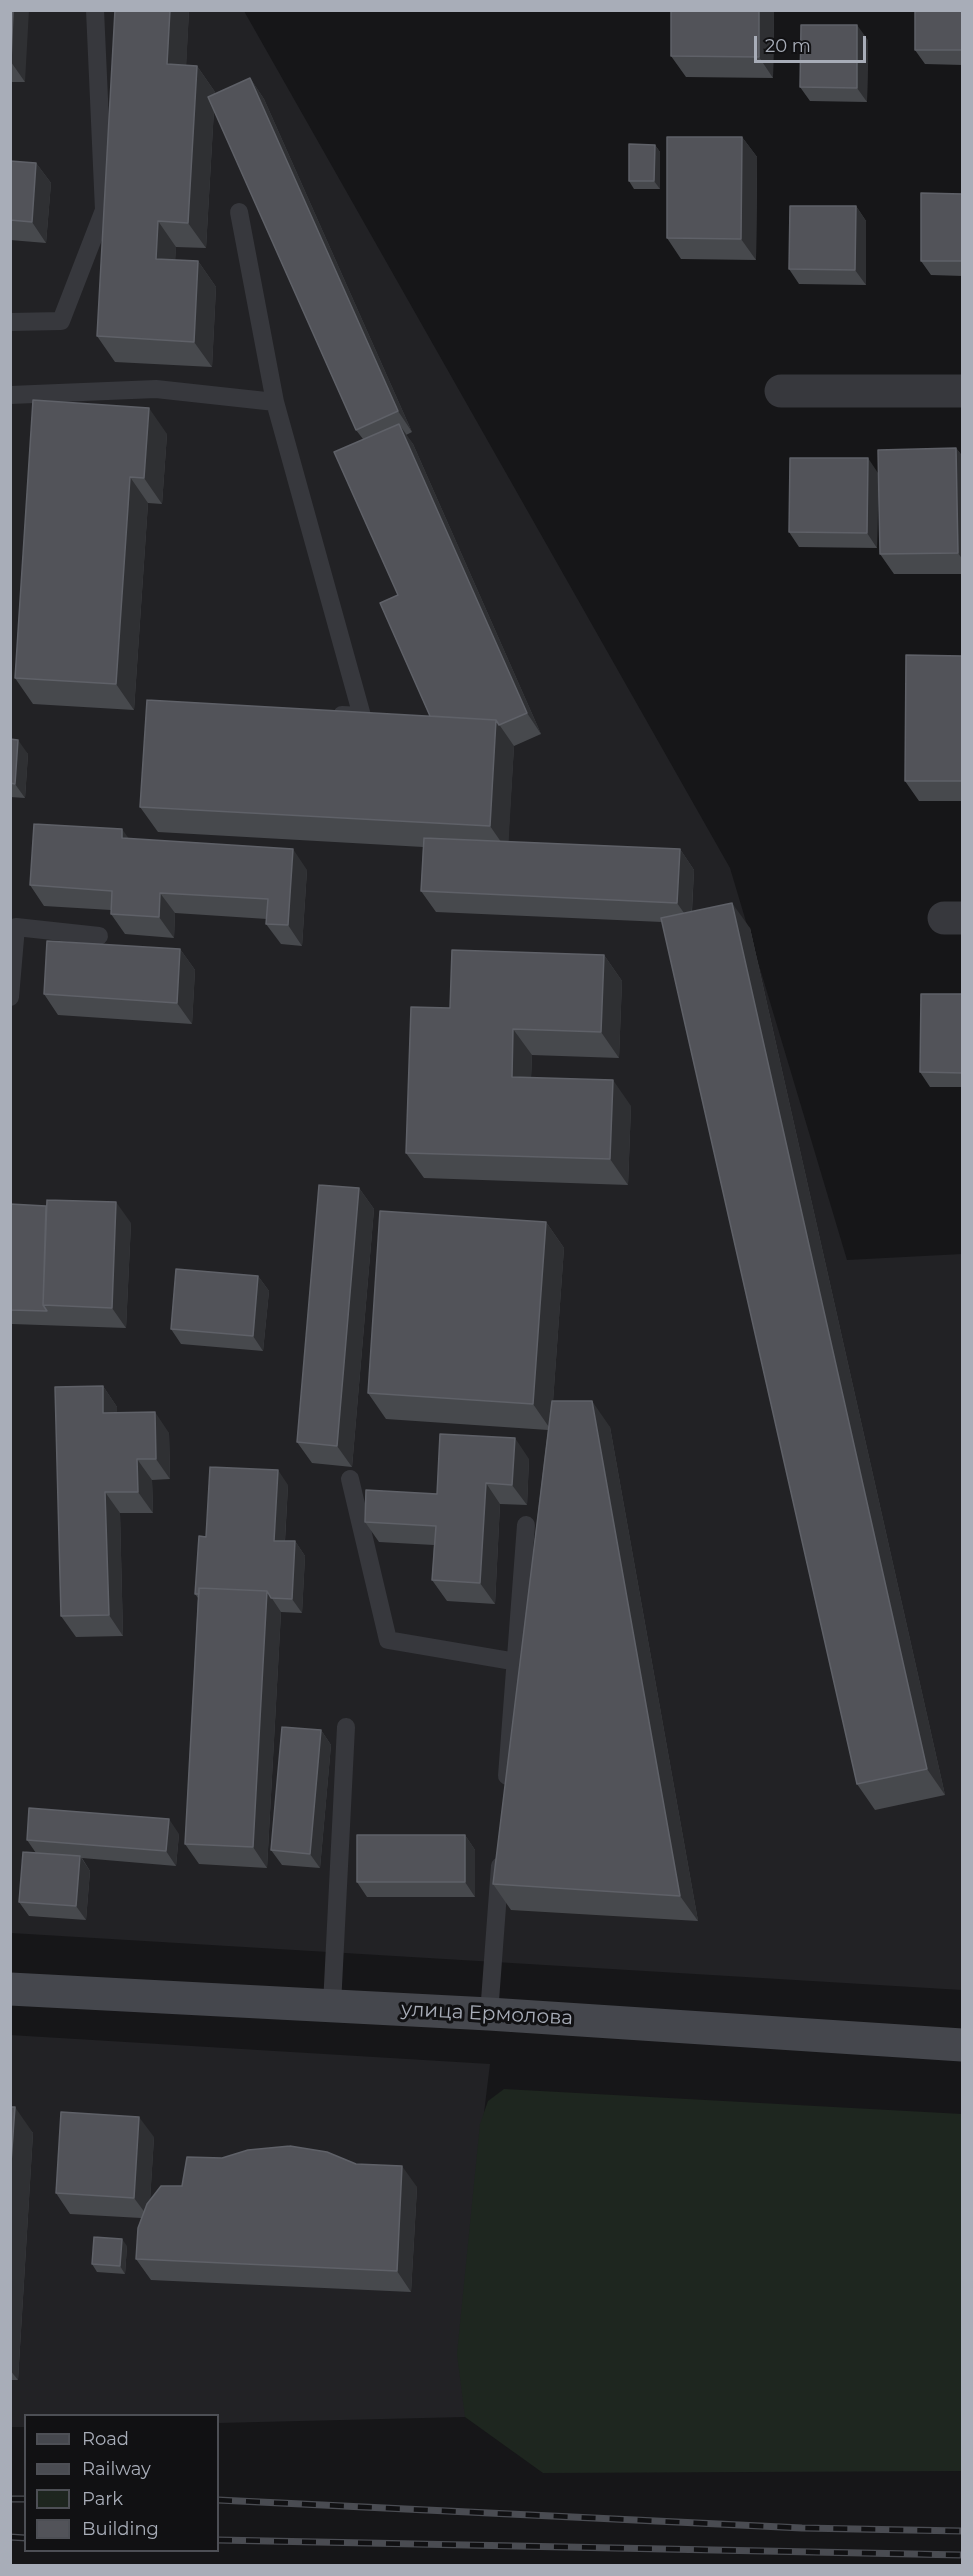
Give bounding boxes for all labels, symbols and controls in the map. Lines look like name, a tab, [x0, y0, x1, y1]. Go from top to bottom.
scale bar	[757, 24, 870, 62]
text: 20 m	[765, 35, 811, 57]
street label: улица Ермолова	[400, 1998, 574, 2030]
legend	[24, 2414, 219, 2552]
text: Road	[82, 2428, 129, 2450]
text: Railway	[82, 2458, 151, 2480]
text: Park	[82, 2488, 123, 2510]
text: Building	[82, 2518, 159, 2540]

